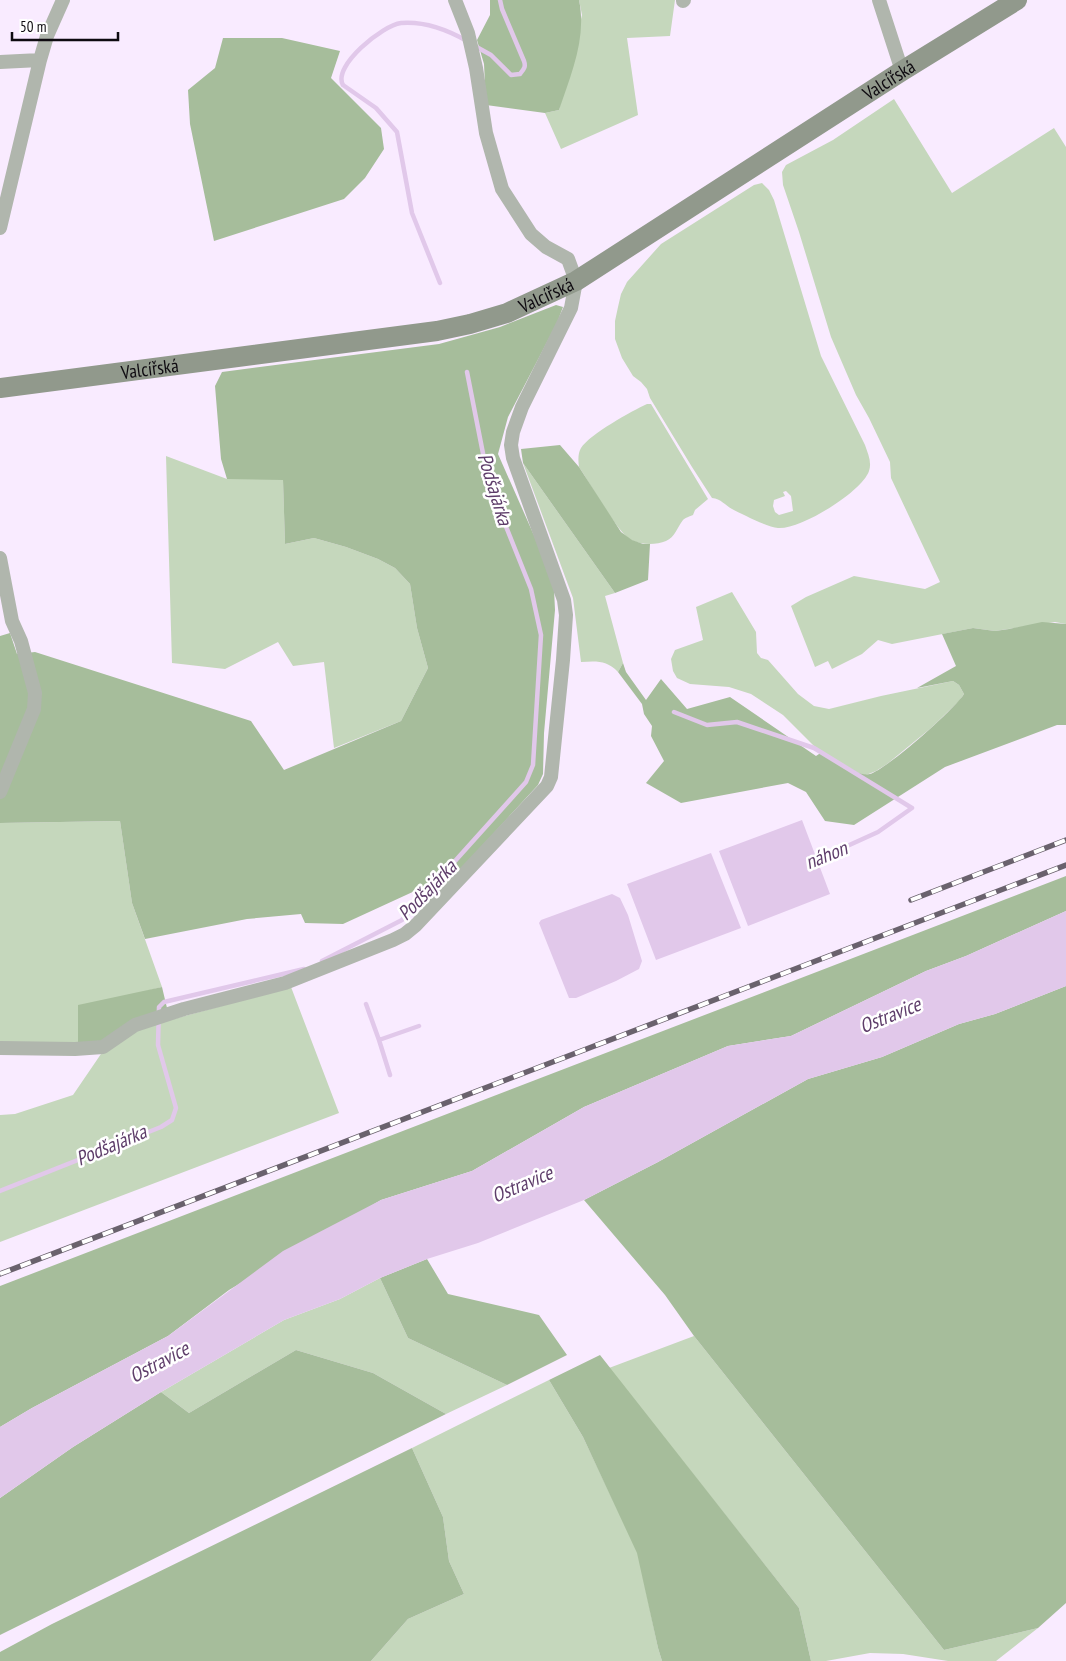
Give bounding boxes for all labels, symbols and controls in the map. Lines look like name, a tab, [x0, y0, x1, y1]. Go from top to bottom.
scale bar	[12, 10, 119, 42]
text: 50 m	[20, 17, 46, 36]
street label: Valcířská	[857, 54, 919, 106]
street label: Valcířská	[514, 272, 577, 318]
street label: Valcířská	[119, 353, 180, 384]
water label: Podšajárka	[472, 450, 519, 529]
water label: náhon	[801, 834, 852, 875]
water label: Podšajárka	[392, 854, 463, 926]
water label: Ostravice	[856, 990, 926, 1039]
water label: Podšajárka	[72, 1118, 151, 1171]
water label: Ostravice	[488, 1159, 558, 1208]
water label: Ostravice	[125, 1335, 195, 1388]

